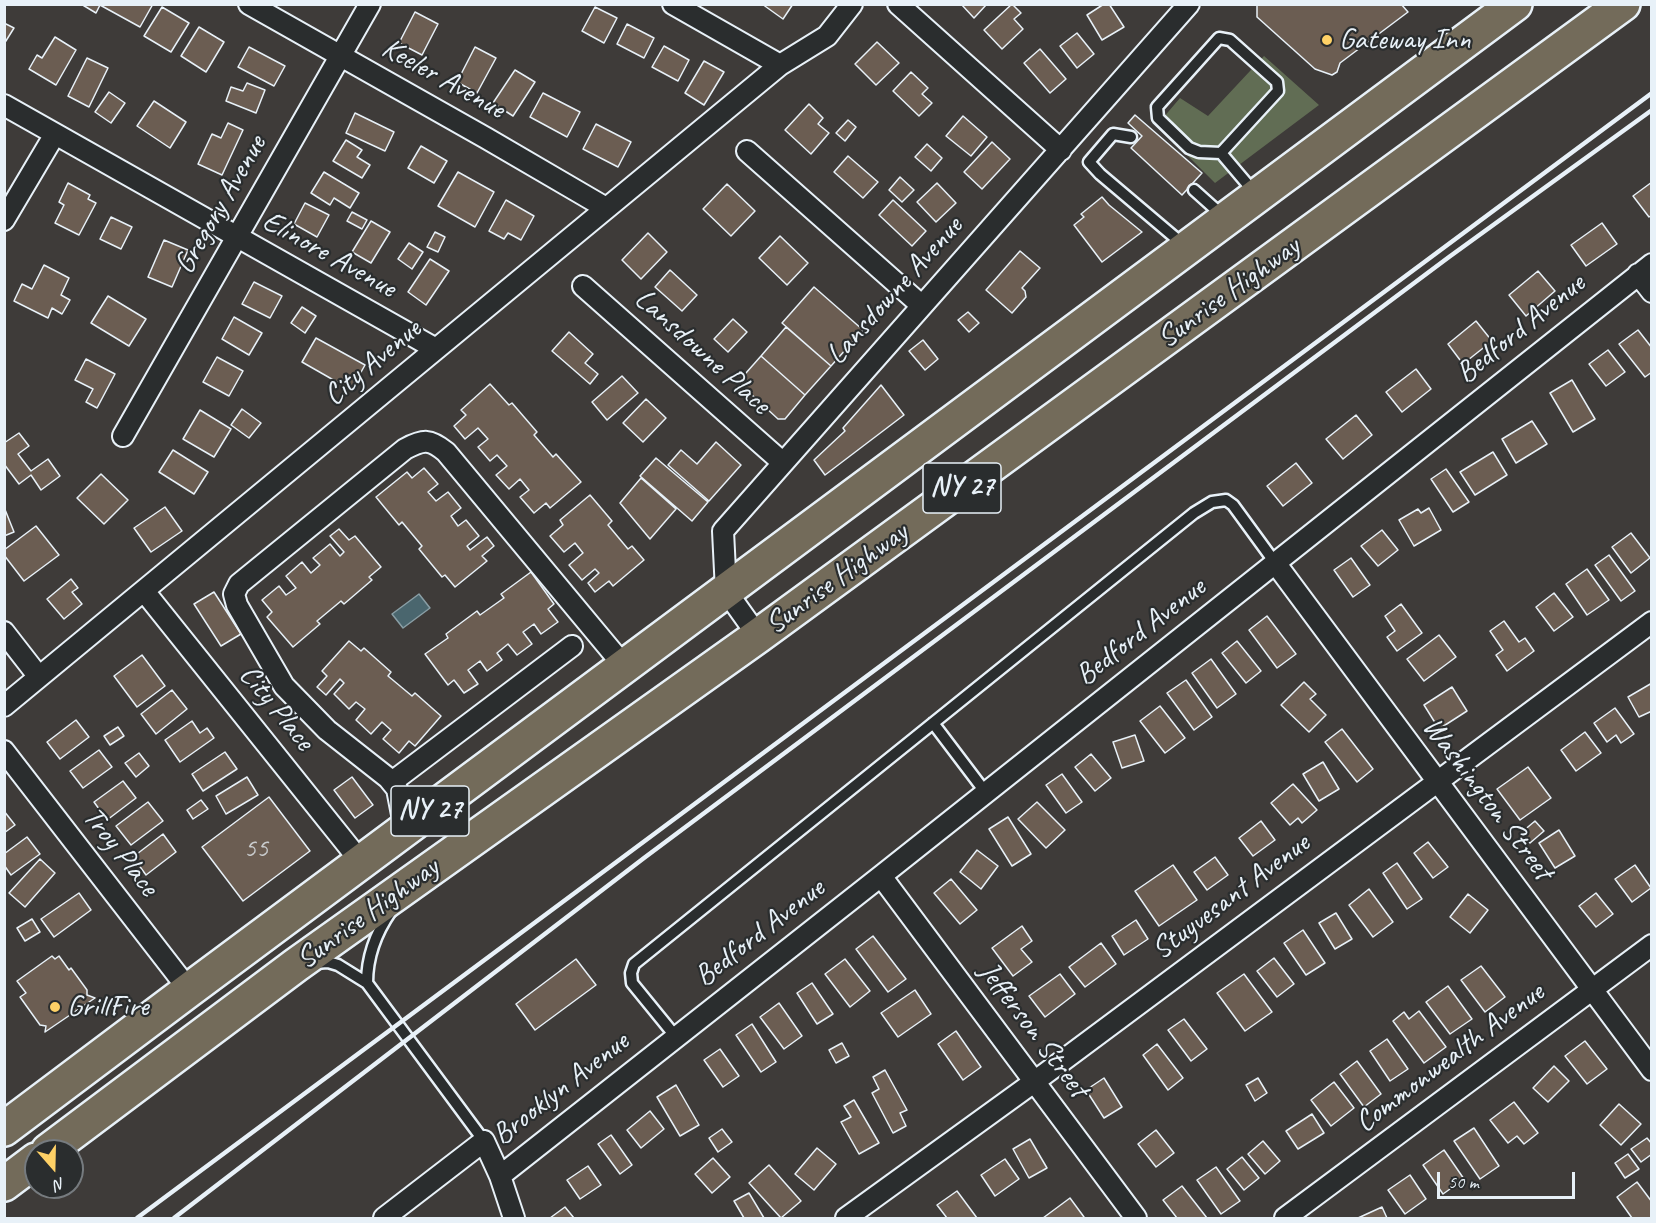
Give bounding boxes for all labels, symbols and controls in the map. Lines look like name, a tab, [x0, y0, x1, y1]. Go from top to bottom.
place label: Gateway Inn	[1339, 22, 1470, 58]
street label: Keeler Avenue	[375, 31, 511, 127]
marker: Gateway Inn	[1320, 33, 1334, 47]
street label: Gregory Avenue	[167, 129, 275, 281]
street label: Elinore Avenue	[256, 204, 402, 306]
street label: Lansdowne Avenue	[819, 209, 971, 373]
street label: Sunrise Highway	[1151, 229, 1307, 357]
street label: Bedford Avenue	[1449, 266, 1593, 392]
street label: Lansdowne Place	[627, 282, 777, 422]
street label: City Avenue	[317, 312, 429, 414]
road number: NY 27	[923, 463, 1001, 513]
street label: Sunrise Highway	[759, 515, 915, 643]
street label: Bedford Avenue	[1069, 570, 1213, 694]
street label: City Place	[231, 658, 321, 758]
street label: Washington Street	[1414, 710, 1560, 888]
road number: NY 27	[391, 786, 469, 836]
street label: Troy Place	[74, 800, 166, 904]
street label: Stuyvesant Avenue	[1145, 826, 1317, 968]
house number: 55	[244, 833, 268, 865]
street label: Sunrise Highway	[290, 850, 446, 978]
street label: Bedford Avenue	[688, 871, 832, 995]
street label: Jefferson Street	[970, 955, 1096, 1105]
street label: Commonwealth Avenue	[1348, 975, 1552, 1141]
place label: GrillFire	[67, 989, 148, 1025]
marker: GrillFire	[48, 1000, 62, 1014]
street label: Brooklyn Avenue	[485, 1024, 637, 1154]
north arrow	[24, 1139, 84, 1199]
scale bar	[1440, 1160, 1578, 1198]
text: 50 m	[1448, 1171, 1479, 1193]
text: N	[51, 1173, 68, 1195]

